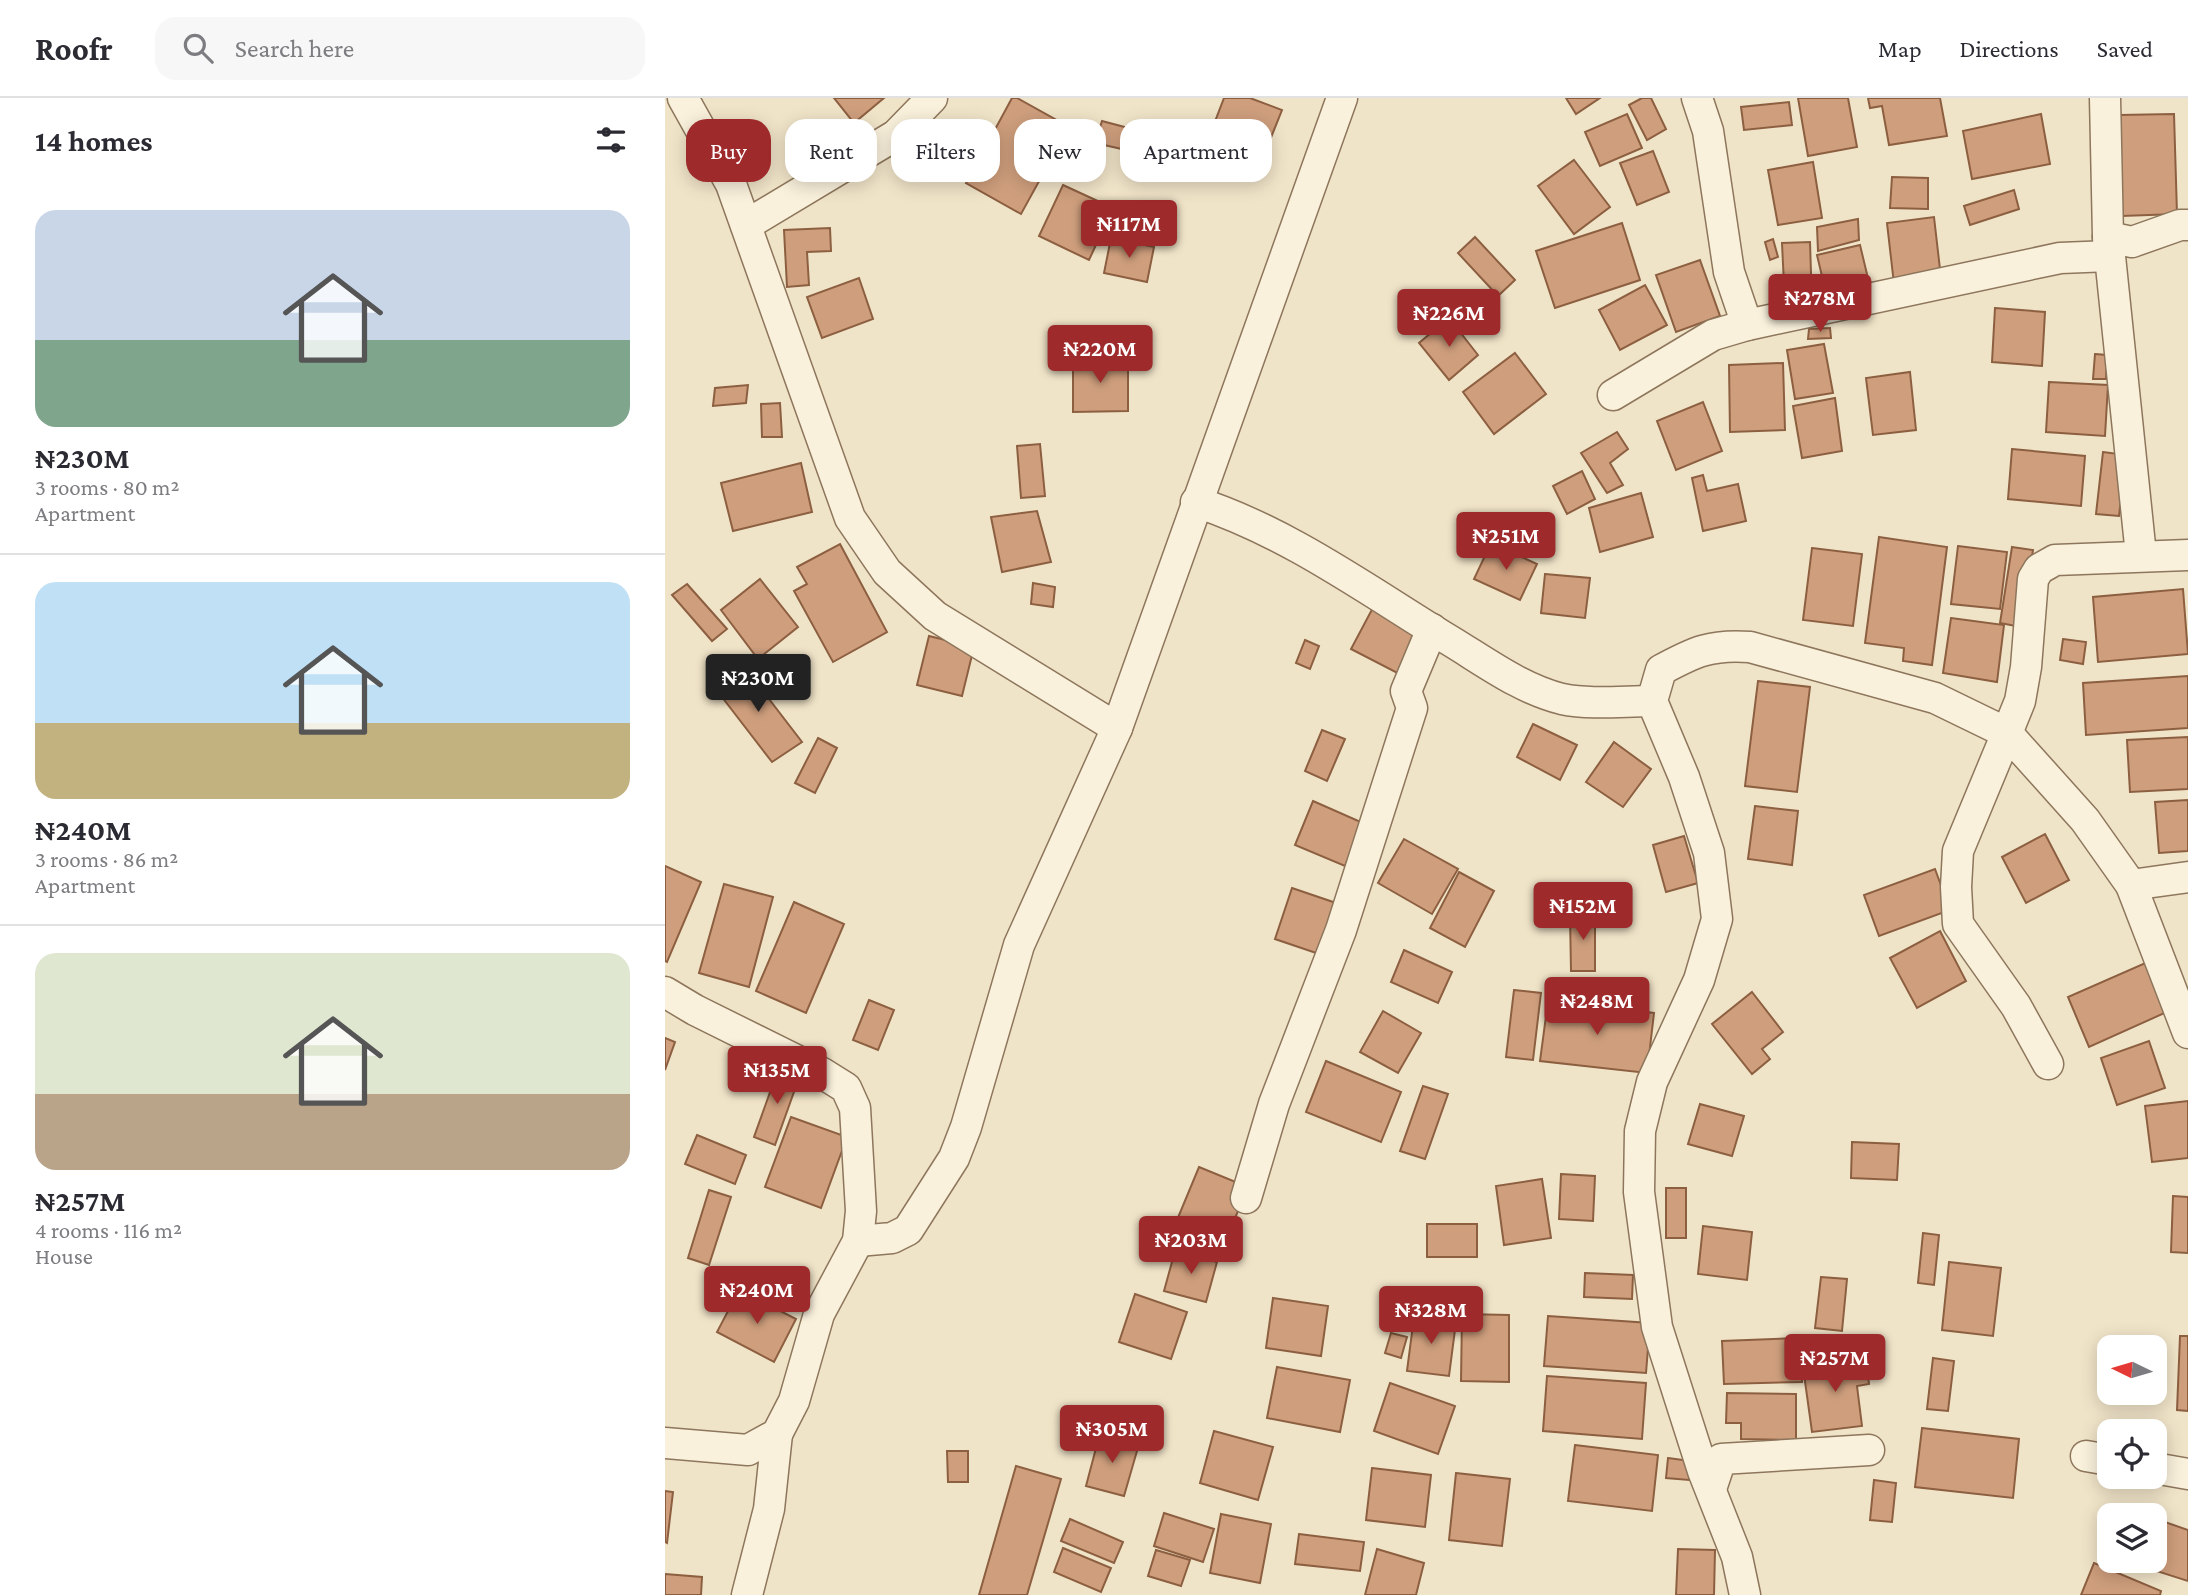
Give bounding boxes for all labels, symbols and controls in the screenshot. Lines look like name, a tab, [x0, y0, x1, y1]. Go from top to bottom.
search box	[155, 17, 645, 80]
icon: search	[179, 29, 217, 67]
text: Roofr	[35, 30, 113, 67]
text: Search here	[235, 34, 354, 63]
text: Map	[1878, 35, 1922, 62]
text: Directions	[1960, 35, 2059, 62]
text: Saved	[2097, 35, 2153, 62]
chip: Buy	[686, 119, 771, 182]
chip: Rent	[785, 119, 877, 182]
chip: Filters	[891, 119, 1000, 182]
chip: New	[1014, 119, 1106, 182]
chip: Apartment	[1120, 119, 1272, 182]
icon: filters	[592, 121, 630, 159]
text: 14 homes	[35, 124, 153, 157]
pin: ₦117M	[1080, 200, 1178, 260]
text: ₦117M	[1097, 210, 1161, 236]
icon: home	[270, 255, 396, 381]
pin: ₦278M	[1771, 274, 1869, 334]
text: ₦278M	[1784, 284, 1856, 310]
pin: ₦226M	[1400, 289, 1498, 349]
text: ₦226M	[1413, 299, 1485, 325]
pin: ₦220M	[1051, 326, 1149, 385]
text: ₦220M	[1064, 335, 1136, 361]
text: ₦230M	[35, 441, 130, 474]
text: 3 rooms · 80 m²	[35, 474, 180, 500]
text: Apartment	[35, 500, 135, 526]
pin: ₦251M	[1457, 512, 1555, 572]
text: ₦251M	[1472, 522, 1540, 548]
icon: home	[270, 627, 396, 753]
pin: ₦230M	[709, 654, 807, 714]
text: ₦230M	[722, 664, 794, 690]
text: ₦240M	[35, 813, 131, 846]
text: 3 rooms · 86 m²	[35, 846, 178, 872]
text: Apartment	[35, 872, 135, 898]
pin: ₦152M	[1534, 882, 1632, 942]
text: ₦152M	[1550, 892, 1616, 918]
pin: ₦248M	[1548, 978, 1646, 1037]
text: ₦248M	[1560, 987, 1634, 1013]
icon: home	[270, 998, 396, 1124]
pin: ₦135M	[728, 1046, 826, 1106]
text: ₦135M	[744, 1056, 810, 1082]
text: ₦257M	[35, 1184, 125, 1217]
pin: ₦203M	[1142, 1216, 1240, 1276]
text: 4 rooms · 116 m²	[35, 1217, 182, 1243]
text: ₦203M	[1155, 1226, 1227, 1252]
text: House	[35, 1243, 93, 1269]
pin: ₦240M	[708, 1266, 806, 1326]
text: ₦240M	[720, 1276, 794, 1302]
pin: ₦328M	[1382, 1286, 1480, 1346]
text: ₦328M	[1395, 1296, 1467, 1322]
pin: ₦257M	[1786, 1334, 1884, 1394]
north arrow	[2097, 1335, 2167, 1405]
map controls	[2097, 1335, 2167, 1573]
text: ₦257M	[1800, 1344, 1870, 1370]
pin: ₦305M	[1063, 1406, 1161, 1465]
text: ₦305M	[1076, 1415, 1148, 1441]
button: locate	[2097, 1419, 2167, 1489]
button: layers	[2097, 1503, 2167, 1573]

